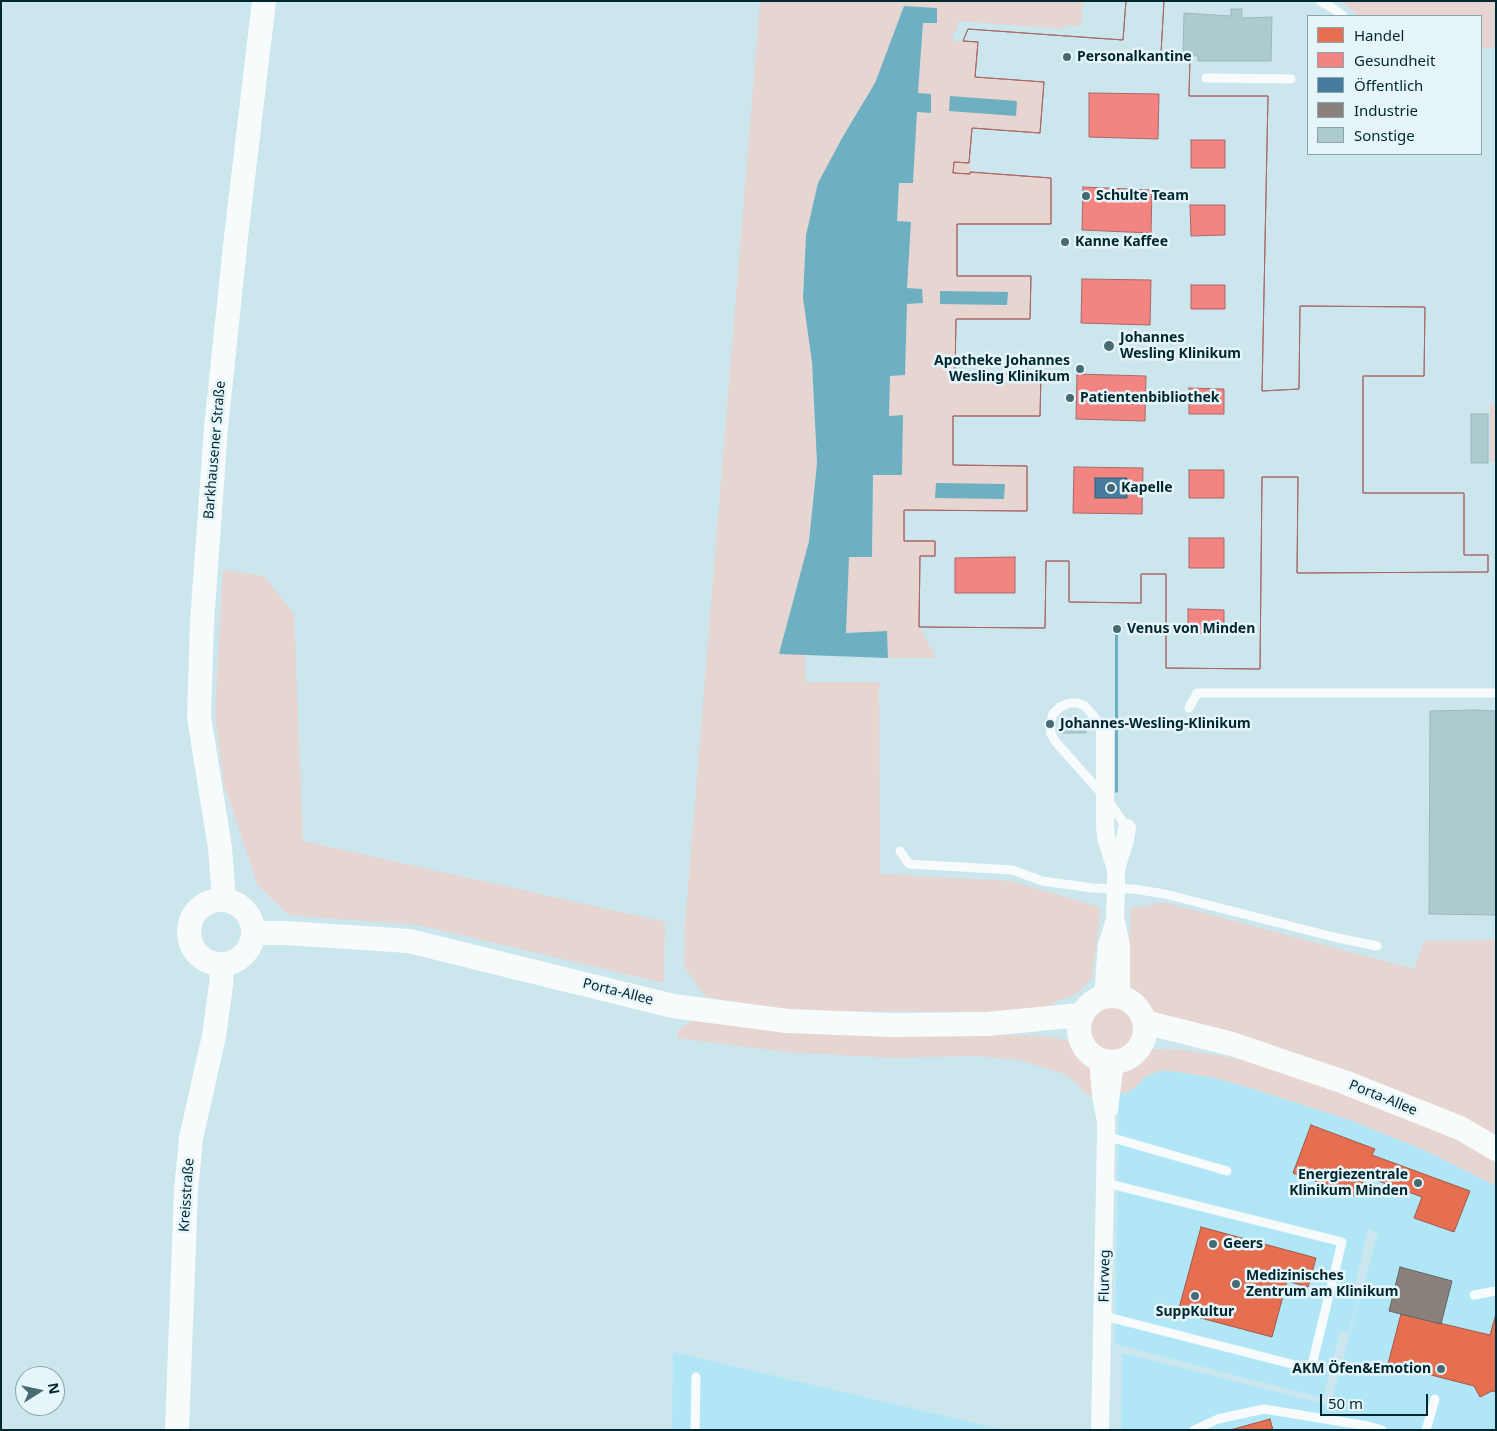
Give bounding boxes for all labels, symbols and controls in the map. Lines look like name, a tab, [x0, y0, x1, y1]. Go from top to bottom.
legend	[1307, 15, 1482, 155]
text: Handel	[1354, 25, 1404, 45]
place label: Personalkantine	[1077, 49, 1192, 65]
text: Gesundheit	[1354, 50, 1435, 70]
marker: Personalkantine	[1061, 51, 1073, 63]
text: Öffentlich	[1354, 75, 1423, 95]
text: Industrie	[1354, 100, 1418, 120]
text: Sonstige	[1354, 125, 1415, 145]
place label: Schulte Team	[1096, 188, 1189, 204]
marker: Schulte Team	[1080, 190, 1092, 202]
place label: Kanne Kaffee	[1075, 234, 1168, 250]
marker: Kanne Kaffee	[1059, 236, 1071, 248]
place label: Johannes Wesling Klinikum	[1120, 330, 1241, 362]
marker: Johannes Wesling Klinikum	[1102, 339, 1116, 353]
place label: Apotheke Johannes Wesling Klinikum	[934, 353, 1070, 386]
marker: Apotheke Johannes Wesling Klinikum	[1074, 363, 1086, 375]
street label: Barkhausener Straße	[201, 380, 229, 520]
place label: Patientenbibliothek	[1080, 390, 1220, 406]
marker: Patientenbibliothek	[1064, 392, 1076, 404]
place label: Kapelle	[1121, 480, 1173, 496]
marker: Kapelle	[1105, 482, 1117, 494]
place label: Venus von Minden	[1127, 621, 1255, 637]
marker: Venus von Minden	[1111, 623, 1123, 635]
place label: Johannes-Wesling-Klinikum	[1060, 716, 1251, 732]
marker: Johannes-Wesling-Klinikum	[1044, 718, 1056, 730]
street label: Porta-Allee	[581, 975, 655, 1009]
street label: Porta-Allee	[1346, 1077, 1420, 1119]
street label: Kreisstraße	[176, 1157, 198, 1233]
place label: Energiezentrale Klinikum Minden	[1289, 1167, 1408, 1200]
marker: Energiezentrale Klinikum Minden	[1412, 1177, 1424, 1189]
place label: Geers	[1223, 1236, 1263, 1252]
marker: Geers	[1207, 1238, 1219, 1250]
street label: Flurweg	[1096, 1249, 1114, 1303]
place label: Medizinisches Zentrum am Klinikum	[1246, 1268, 1398, 1300]
marker: Medizinisches Zentrum am Klinikum	[1230, 1278, 1242, 1290]
marker: SuppKultur	[1189, 1290, 1201, 1302]
place label: SuppKultur	[1156, 1304, 1234, 1320]
place label: AKM Öfen&Emotion	[1292, 1361, 1431, 1377]
marker: AKM Öfen&Emotion	[1435, 1363, 1447, 1375]
north arrow	[15, 1366, 65, 1416]
text: N	[44, 1381, 65, 1396]
scale bar	[1322, 1384, 1430, 1416]
text: 50 m	[1328, 1393, 1363, 1413]

